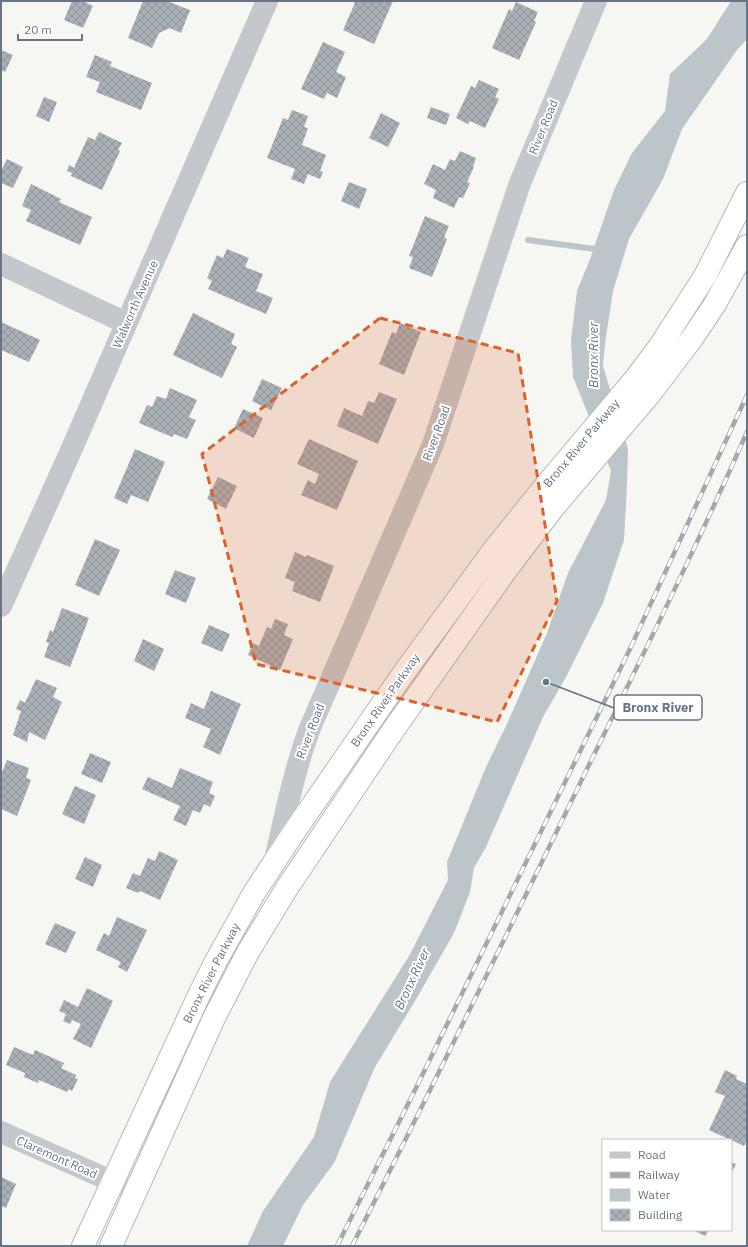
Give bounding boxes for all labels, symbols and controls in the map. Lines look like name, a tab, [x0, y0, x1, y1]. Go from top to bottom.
scale bar	[18, 16, 82, 42]
text: 20 m	[24, 22, 52, 37]
street label: River Road	[525, 97, 561, 157]
street label: Walworth Avenue	[109, 257, 161, 350]
water label: Bronx River	[585, 321, 602, 388]
street label: Bronx River Parkway	[540, 396, 622, 490]
street label: River Road	[419, 403, 453, 463]
street label: Bronx River Parkway	[347, 650, 423, 750]
callout: Bronx River	[614, 695, 702, 720]
text: Bronx River	[622, 699, 694, 716]
street label: River Road	[293, 701, 327, 761]
street label: Bronx River Parkway	[179, 920, 243, 1026]
water label: Bronx River	[390, 944, 434, 1012]
street label: Claremont Road	[14, 1133, 100, 1181]
legend	[602, 1139, 732, 1231]
text: Road	[638, 1147, 666, 1162]
text: Railway	[638, 1167, 680, 1182]
text: Water	[638, 1187, 671, 1202]
text: Building	[638, 1207, 683, 1222]

